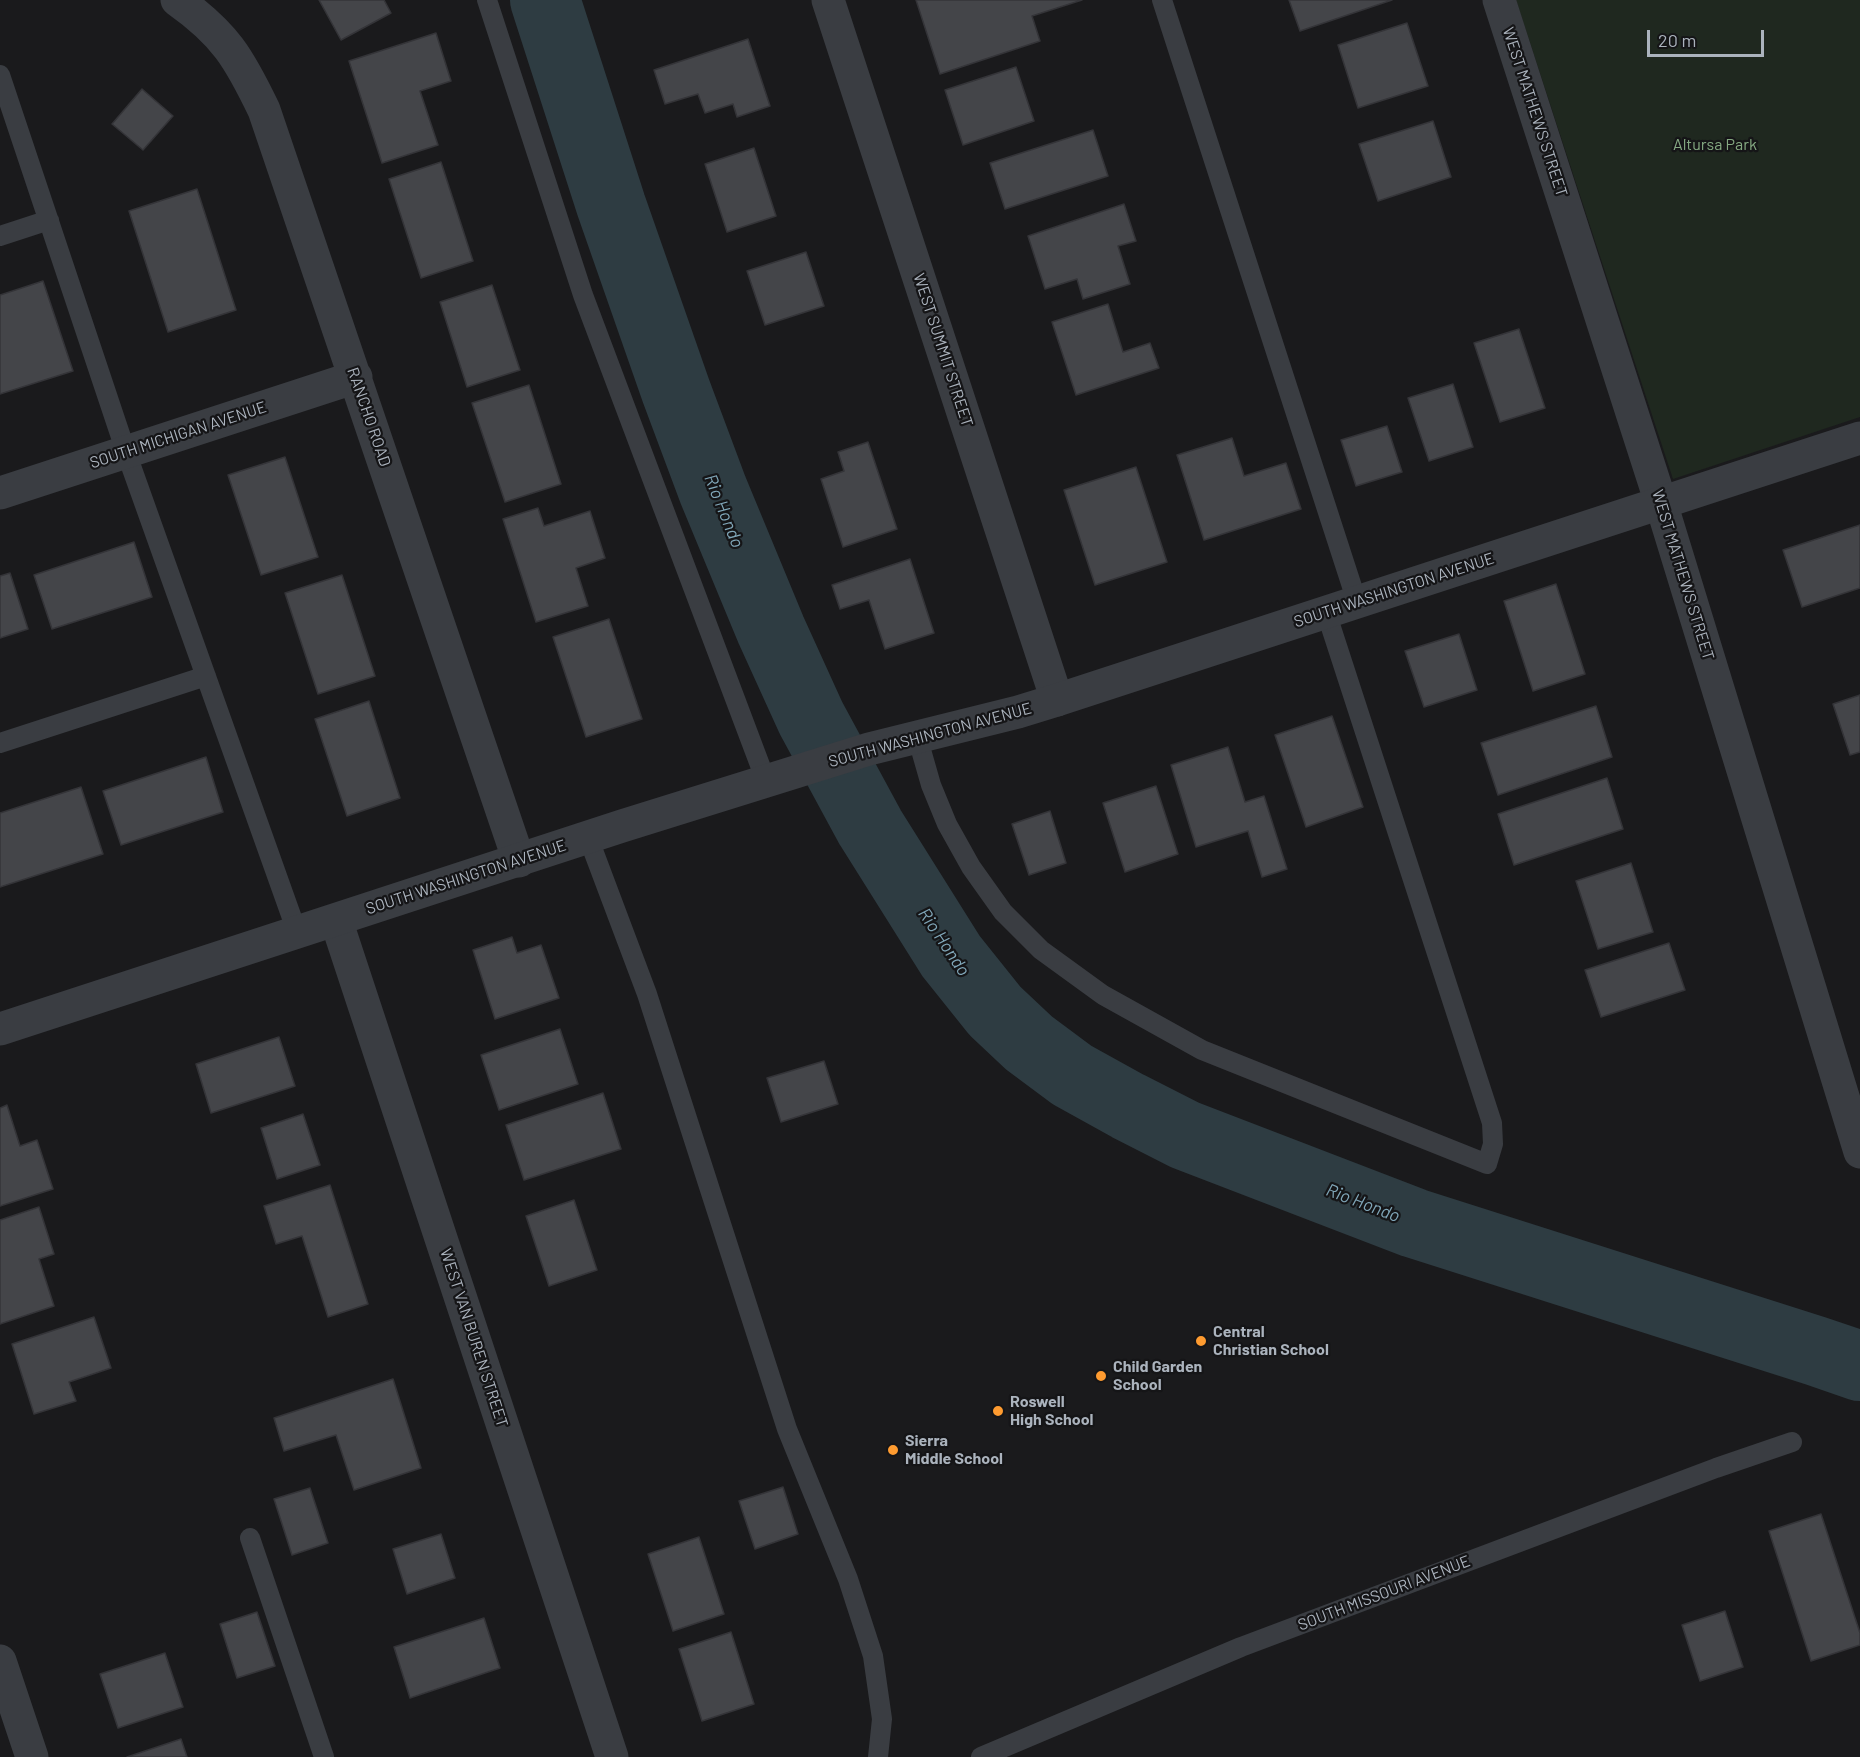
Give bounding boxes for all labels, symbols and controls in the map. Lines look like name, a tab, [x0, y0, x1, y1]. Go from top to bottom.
scale bar	[1650, 18, 1767, 56]
street label: WEST MATHEWS STREET	[1498, 25, 1572, 199]
text: 20 m	[1658, 29, 1696, 51]
park label: Altursa Park	[1673, 135, 1757, 155]
street label: WEST SUMMIT STREET	[909, 271, 977, 429]
street label: RANCHO ROAD	[343, 365, 395, 469]
street label: SOUTH MICHIGAN AVENUE	[87, 397, 269, 473]
water label: Rio Hondo	[699, 471, 749, 551]
street label: WEST MATHEWS STREET	[1648, 487, 1718, 663]
street label: SOUTH WASHINGTON AVENUE	[1291, 548, 1497, 632]
street label: SOUTH WASHINGTON AVENUE	[826, 699, 1034, 771]
street label: SOUTH WASHINGTON AVENUE	[363, 835, 569, 919]
water label: Rio Hondo	[913, 904, 975, 980]
water label: Rio Hondo	[1323, 1179, 1403, 1227]
street label: WEST VAN BUREN STREET	[436, 1246, 512, 1430]
place label: Central Christian School	[1213, 1322, 1329, 1360]
marker: Central Christian School	[1194, 1334, 1208, 1348]
place label: Child Garden School	[1113, 1357, 1202, 1395]
marker: Child Garden School	[1094, 1369, 1108, 1383]
place label: Roswell High School	[1010, 1392, 1094, 1430]
marker: Roswell High School	[991, 1404, 1005, 1418]
place label: Sierra Middle School	[905, 1431, 1003, 1469]
marker: Sierra Middle School	[886, 1443, 900, 1457]
street label: SOUTH MISSOURI AVENUE	[1295, 1551, 1473, 1635]

